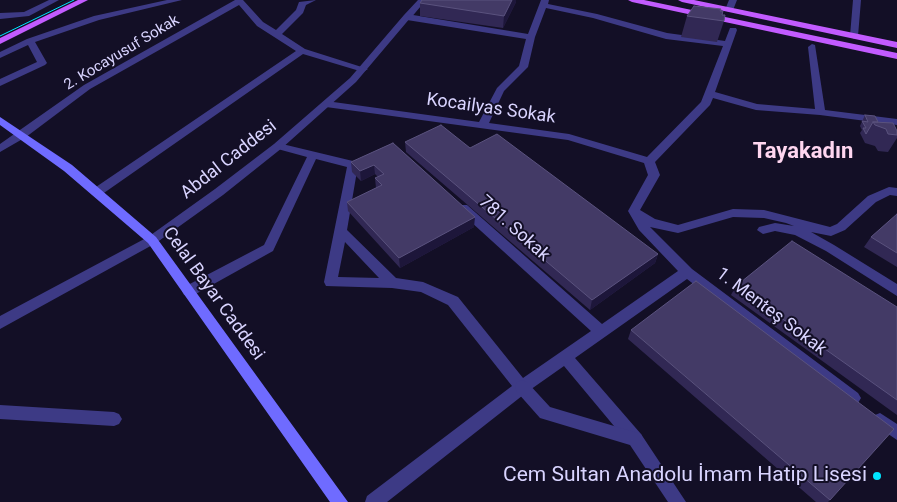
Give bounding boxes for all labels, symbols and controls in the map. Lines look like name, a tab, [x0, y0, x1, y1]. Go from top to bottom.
street label: 2. Kocayusuf Sokak	[61, 12, 183, 94]
street label: Kocailyas Sokak	[425, 89, 557, 129]
street label: Abdal Caddesi	[177, 116, 281, 204]
district label: Tayakadın	[753, 139, 853, 165]
street label: 781. Sokak	[474, 191, 554, 267]
street label: Celal Bayar Caddesi	[158, 223, 268, 365]
street label: 1. Menteş Sokak	[712, 263, 830, 361]
place label: Cem Sultan Anadolu İmam Hatip Lisesi	[503, 463, 867, 489]
marker: Cem Sultan Anadolu İmam Hatip Lisesi	[871, 470, 883, 482]

